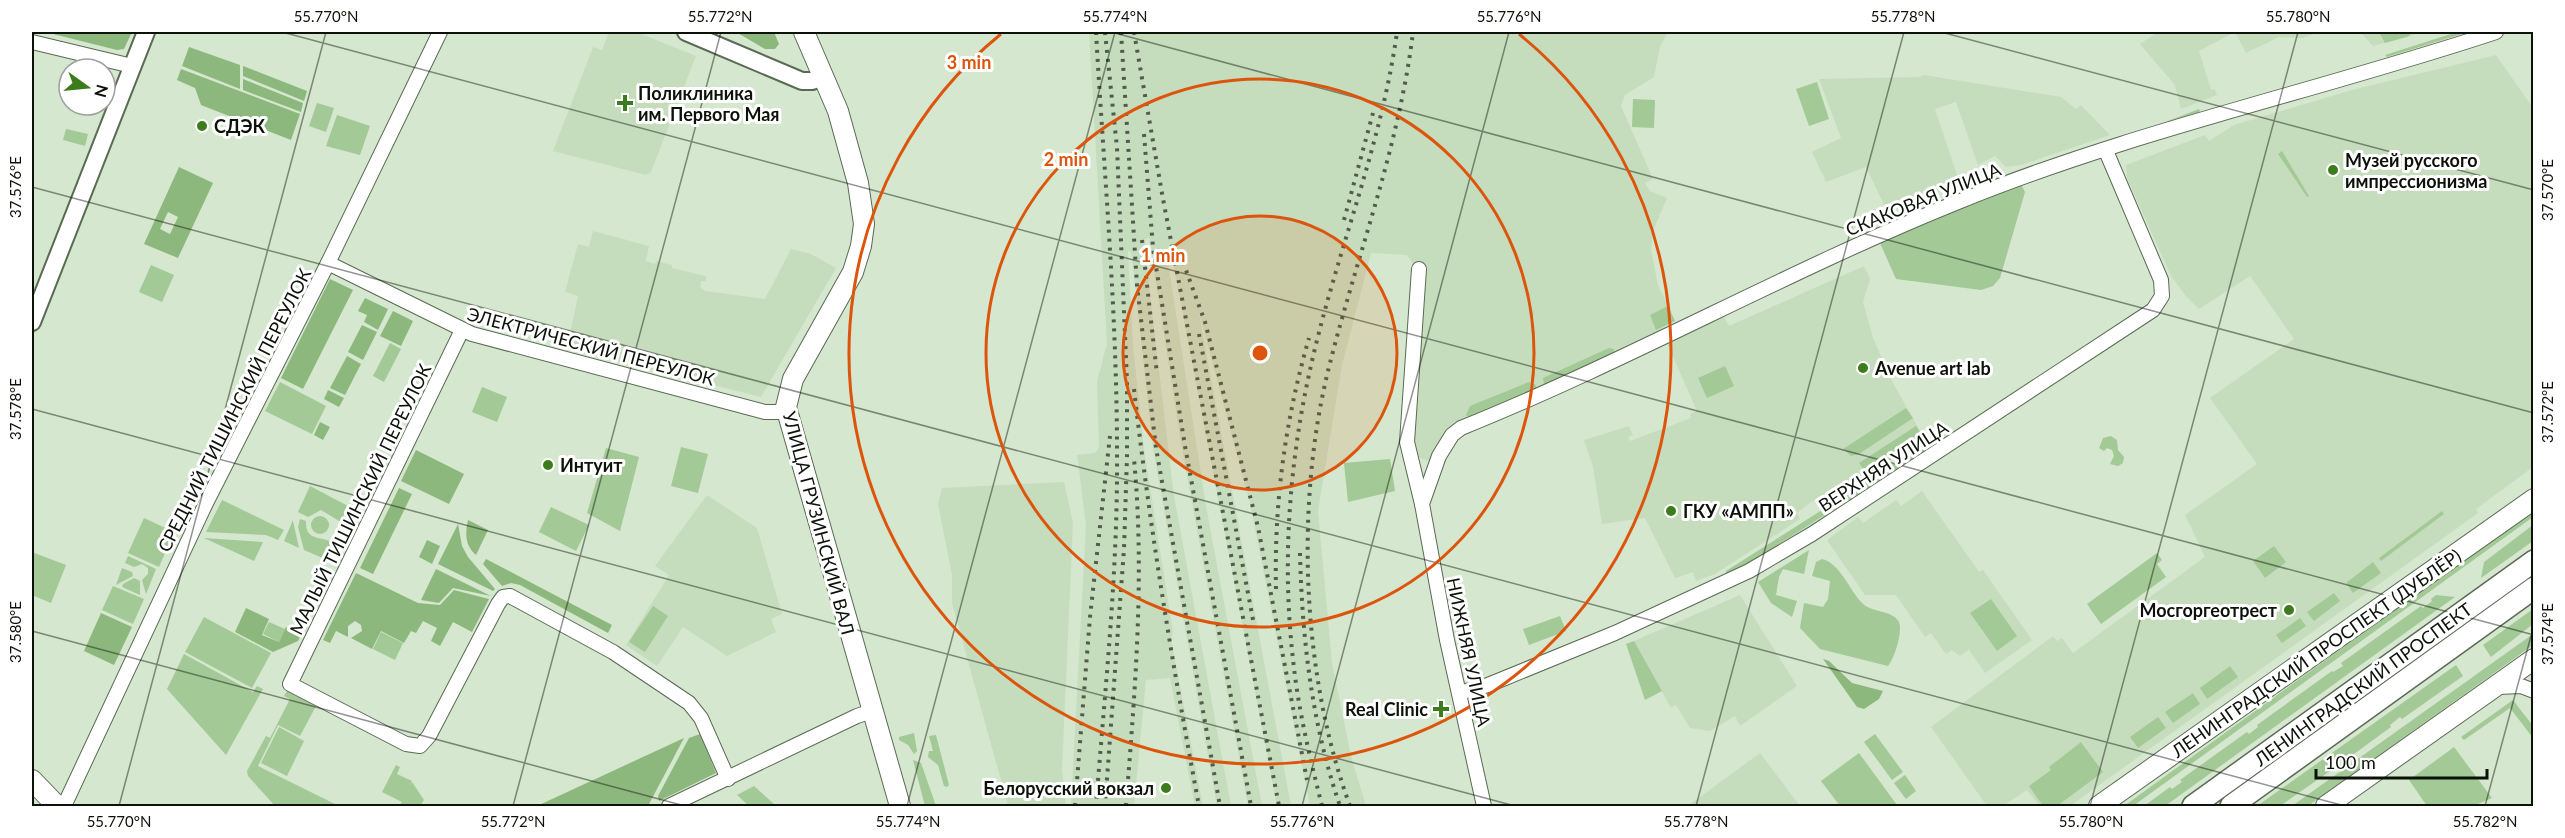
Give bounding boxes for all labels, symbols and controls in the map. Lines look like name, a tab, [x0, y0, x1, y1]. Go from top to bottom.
text: 55.770°N	[294, 7, 358, 25]
text: 55.772°N	[688, 7, 752, 25]
text: 55.774°N	[1083, 7, 1147, 25]
text: 55.776°N	[1477, 7, 1541, 25]
text: 55.778°N	[1871, 7, 1935, 25]
text: 55.780°N	[2266, 7, 2330, 25]
text: 3 min	[947, 51, 991, 73]
north arrow	[57, 57, 117, 117]
place label: Поликлиника им. Первого Мая	[638, 82, 779, 125]
text: N	[91, 83, 113, 99]
marker: Поликлиника им. Первого Мая	[616, 94, 634, 112]
place label: СДЭК	[214, 115, 265, 137]
marker: СДЭК	[195, 119, 209, 133]
text: 2 min	[1044, 148, 1088, 170]
place label: Музей русского импрессионизма	[2345, 149, 2487, 192]
text: 37.576°E	[6, 156, 24, 218]
street label: СКАКОВАЯ УЛИЦА	[1842, 157, 2005, 240]
text: 37.570°E	[2538, 159, 2556, 221]
marker: Музей русского импрессионизма	[2326, 163, 2340, 177]
text: 1 min	[1141, 244, 1185, 266]
street label: СРЕДНИЙ ТИШИНСКИЙ ПЕРЕУЛОК	[153, 265, 315, 555]
street label: ЭЛЕКТРИЧЕСКИЙ ПЕРЕУЛОК	[465, 302, 717, 390]
centre of rings	[1250, 343, 1270, 363]
place label: Avenue art lab	[1874, 357, 1991, 379]
street label: МАЛЫЙ ТИШИНСКИЙ ПЕРЕУЛОК	[285, 360, 435, 638]
marker: Avenue art lab	[1856, 361, 1870, 375]
text: 37.578°E	[6, 378, 24, 440]
text: 37.572°E	[2538, 381, 2556, 443]
street label: УЛИЦА ГРУЗИНСКИЙ ВАЛ	[779, 409, 859, 637]
street label: ВЕРХНЯЯ УЛИЦА	[1814, 416, 1953, 516]
place label: Интуит	[560, 454, 623, 476]
marker: Интуит	[541, 458, 555, 472]
place label: ГКУ «АМПП»	[1683, 500, 1794, 522]
marker: ГКУ «АМПП»	[1664, 504, 1678, 518]
street label: ЛЕНИНГРАДСКИЙ ПРОСПЕКТ (ДУБЛЁР)	[2167, 544, 2465, 762]
street label: НИЖНЯЯ УЛИЦА	[1442, 576, 1496, 729]
street label: ЛЕНИНГРАДСКИЙ ПРОСПЕКТ	[2250, 598, 2476, 770]
place label: Мосгоргеотрест	[2139, 599, 2278, 621]
text: 37.580°E	[6, 601, 24, 663]
marker: Мосгоргеотрест	[2282, 603, 2296, 617]
text: 37.574°E	[2538, 603, 2556, 665]
place label: Real Clinic	[1345, 698, 1428, 720]
marker: Real Clinic	[1432, 700, 1450, 718]
scale bar	[2316, 742, 2487, 780]
text: 100 m	[2325, 751, 2376, 773]
place label: Белорусский вокзал	[983, 777, 1154, 799]
marker: Белорусский вокзал	[1159, 781, 1173, 795]
text: 55.770°N	[87, 812, 151, 830]
text: 55.772°N	[481, 812, 545, 830]
text: 55.774°N	[876, 812, 940, 830]
text: 55.776°N	[1270, 812, 1334, 830]
text: 55.778°N	[1664, 812, 1728, 830]
text: 55.780°N	[2059, 812, 2123, 830]
text: 55.782°N	[2453, 812, 2517, 830]

